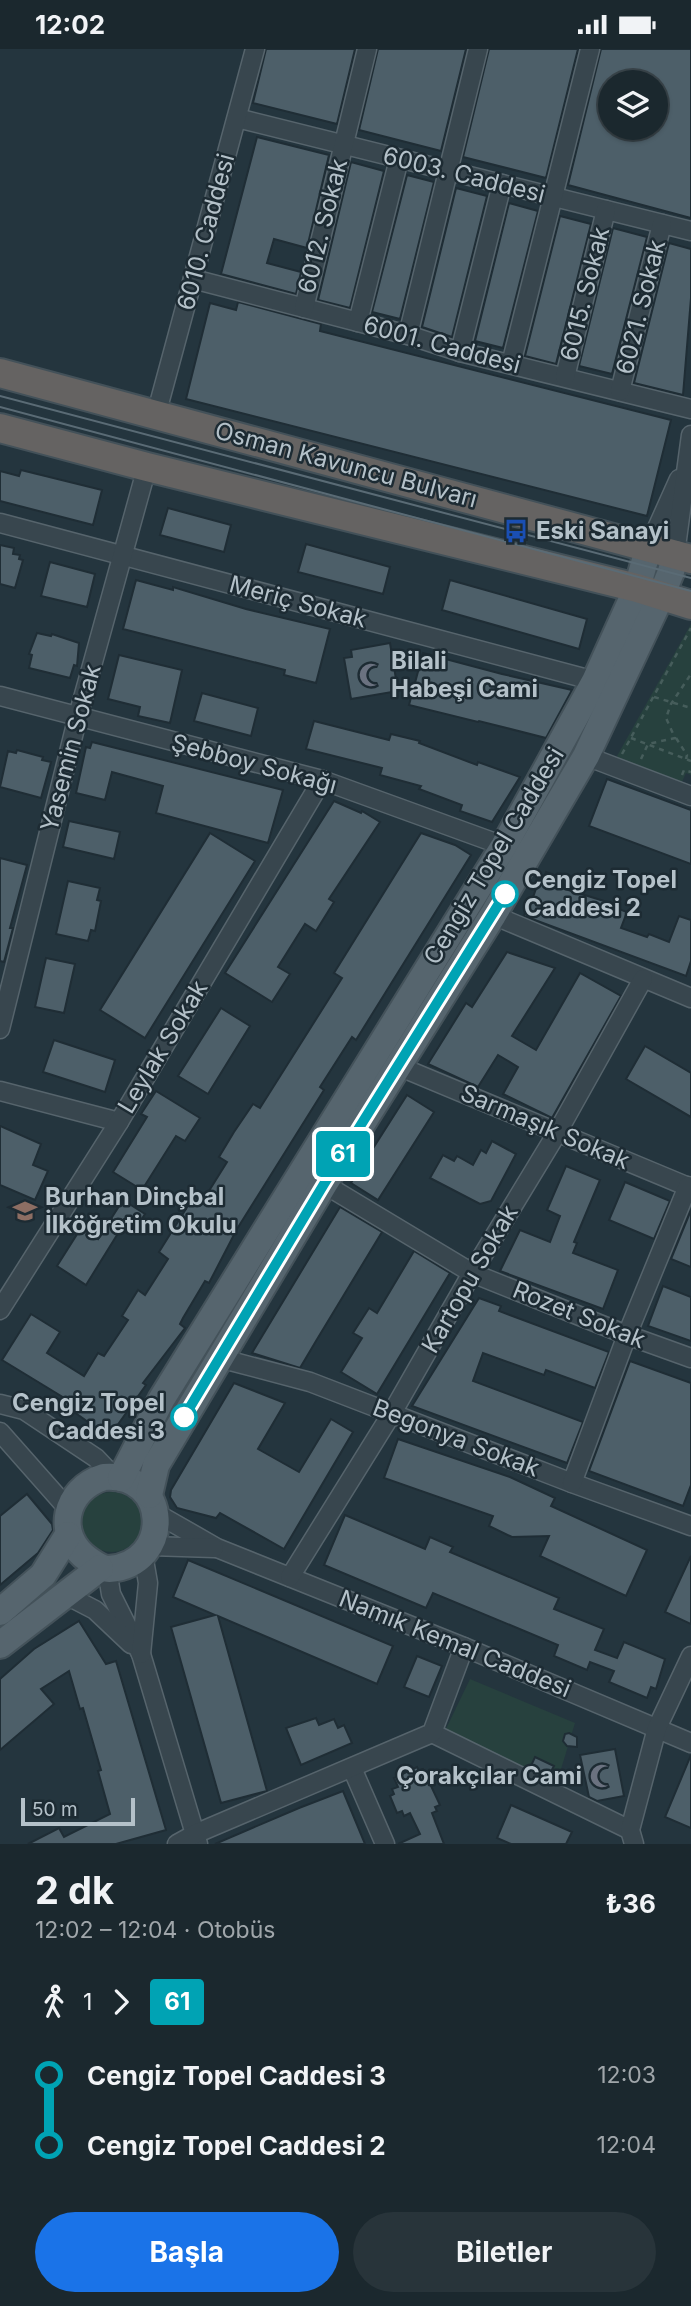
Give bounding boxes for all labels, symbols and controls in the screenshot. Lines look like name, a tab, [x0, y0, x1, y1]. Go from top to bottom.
text: 12:02	[35, 9, 105, 40]
map controls	[598, 70, 668, 140]
button: layers	[598, 70, 668, 140]
street label: 6003. Caddesi	[380, 140, 548, 209]
street label: 6010. Caddesi	[171, 150, 240, 313]
street label: 6012. Sokak	[292, 156, 353, 296]
street label: 6015. Sokak	[554, 224, 615, 364]
street label: 6021. Sokak	[610, 237, 671, 377]
street label: 6001. Caddesi	[360, 310, 524, 379]
street label: Osman Kavuncu Bulvarı	[212, 416, 480, 513]
place label: Eski Sanayi	[536, 516, 669, 545]
bus stop icon: Eski Sanayi	[502, 517, 530, 545]
street label: Meriç Sokak	[226, 569, 370, 634]
place label: Bilali Habeşi Cami	[391, 646, 538, 703]
street label: Yasemin Sokak	[34, 661, 107, 835]
mosque icon: Bilali Habeşi Cami	[357, 661, 385, 689]
street label: Şebboy Sokağı	[168, 728, 340, 800]
street label: Cengiz Topel Caddesi	[417, 742, 570, 970]
place label: Cengiz Topel Caddesi 2	[524, 865, 677, 922]
marker: Cengiz Topel Caddesi 2	[492, 881, 518, 907]
street label: Leylak Sokak	[112, 975, 214, 1118]
street label: Sarmaşık Sokak	[456, 1078, 634, 1175]
line badge: 61	[312, 1131, 374, 1177]
text: 61	[330, 1139, 356, 1168]
place label: Burhan Dinçbal İlköğretim Okulu	[45, 1182, 237, 1239]
school or university icon: Burhan Dinçbal İlköğretim Okulu	[11, 1197, 39, 1225]
street label: Kartopu Sokak	[415, 1200, 524, 1358]
street label: Rozet Sokak	[509, 1275, 650, 1354]
place label: Cengiz Topel Caddesi 3	[12, 1388, 165, 1445]
street label: Begonya Sokak	[369, 1392, 543, 1483]
marker: Cengiz Topel Caddesi 3	[171, 1404, 197, 1430]
street label: Namık Kemal Caddesi	[335, 1584, 575, 1703]
place label: Çorakçılar Cami	[396, 1761, 582, 1790]
mosque icon: Çorakçılar Cami	[588, 1762, 616, 1790]
scale bar	[21, 1795, 135, 1827]
text: 50 m	[32, 1798, 78, 1821]
text: 2 dk	[35, 1867, 114, 1913]
text: ₺36	[606, 1888, 656, 1919]
text: 12:02 – 12:04 · Otobüs	[35, 1916, 275, 1944]
icon: walk	[35, 1983, 73, 2021]
icon: forward	[102, 1983, 140, 2021]
text: 61	[164, 1987, 190, 2016]
text: 1	[83, 1988, 92, 2016]
text: Cengiz Topel Caddesi 3	[87, 2060, 386, 2091]
text: 12:03	[597, 2061, 656, 2089]
text: Cengiz Topel Caddesi 2	[87, 2130, 386, 2161]
text: 12:04	[597, 2131, 656, 2159]
button: Başla	[35, 2212, 339, 2292]
button: Biletler	[353, 2212, 656, 2292]

